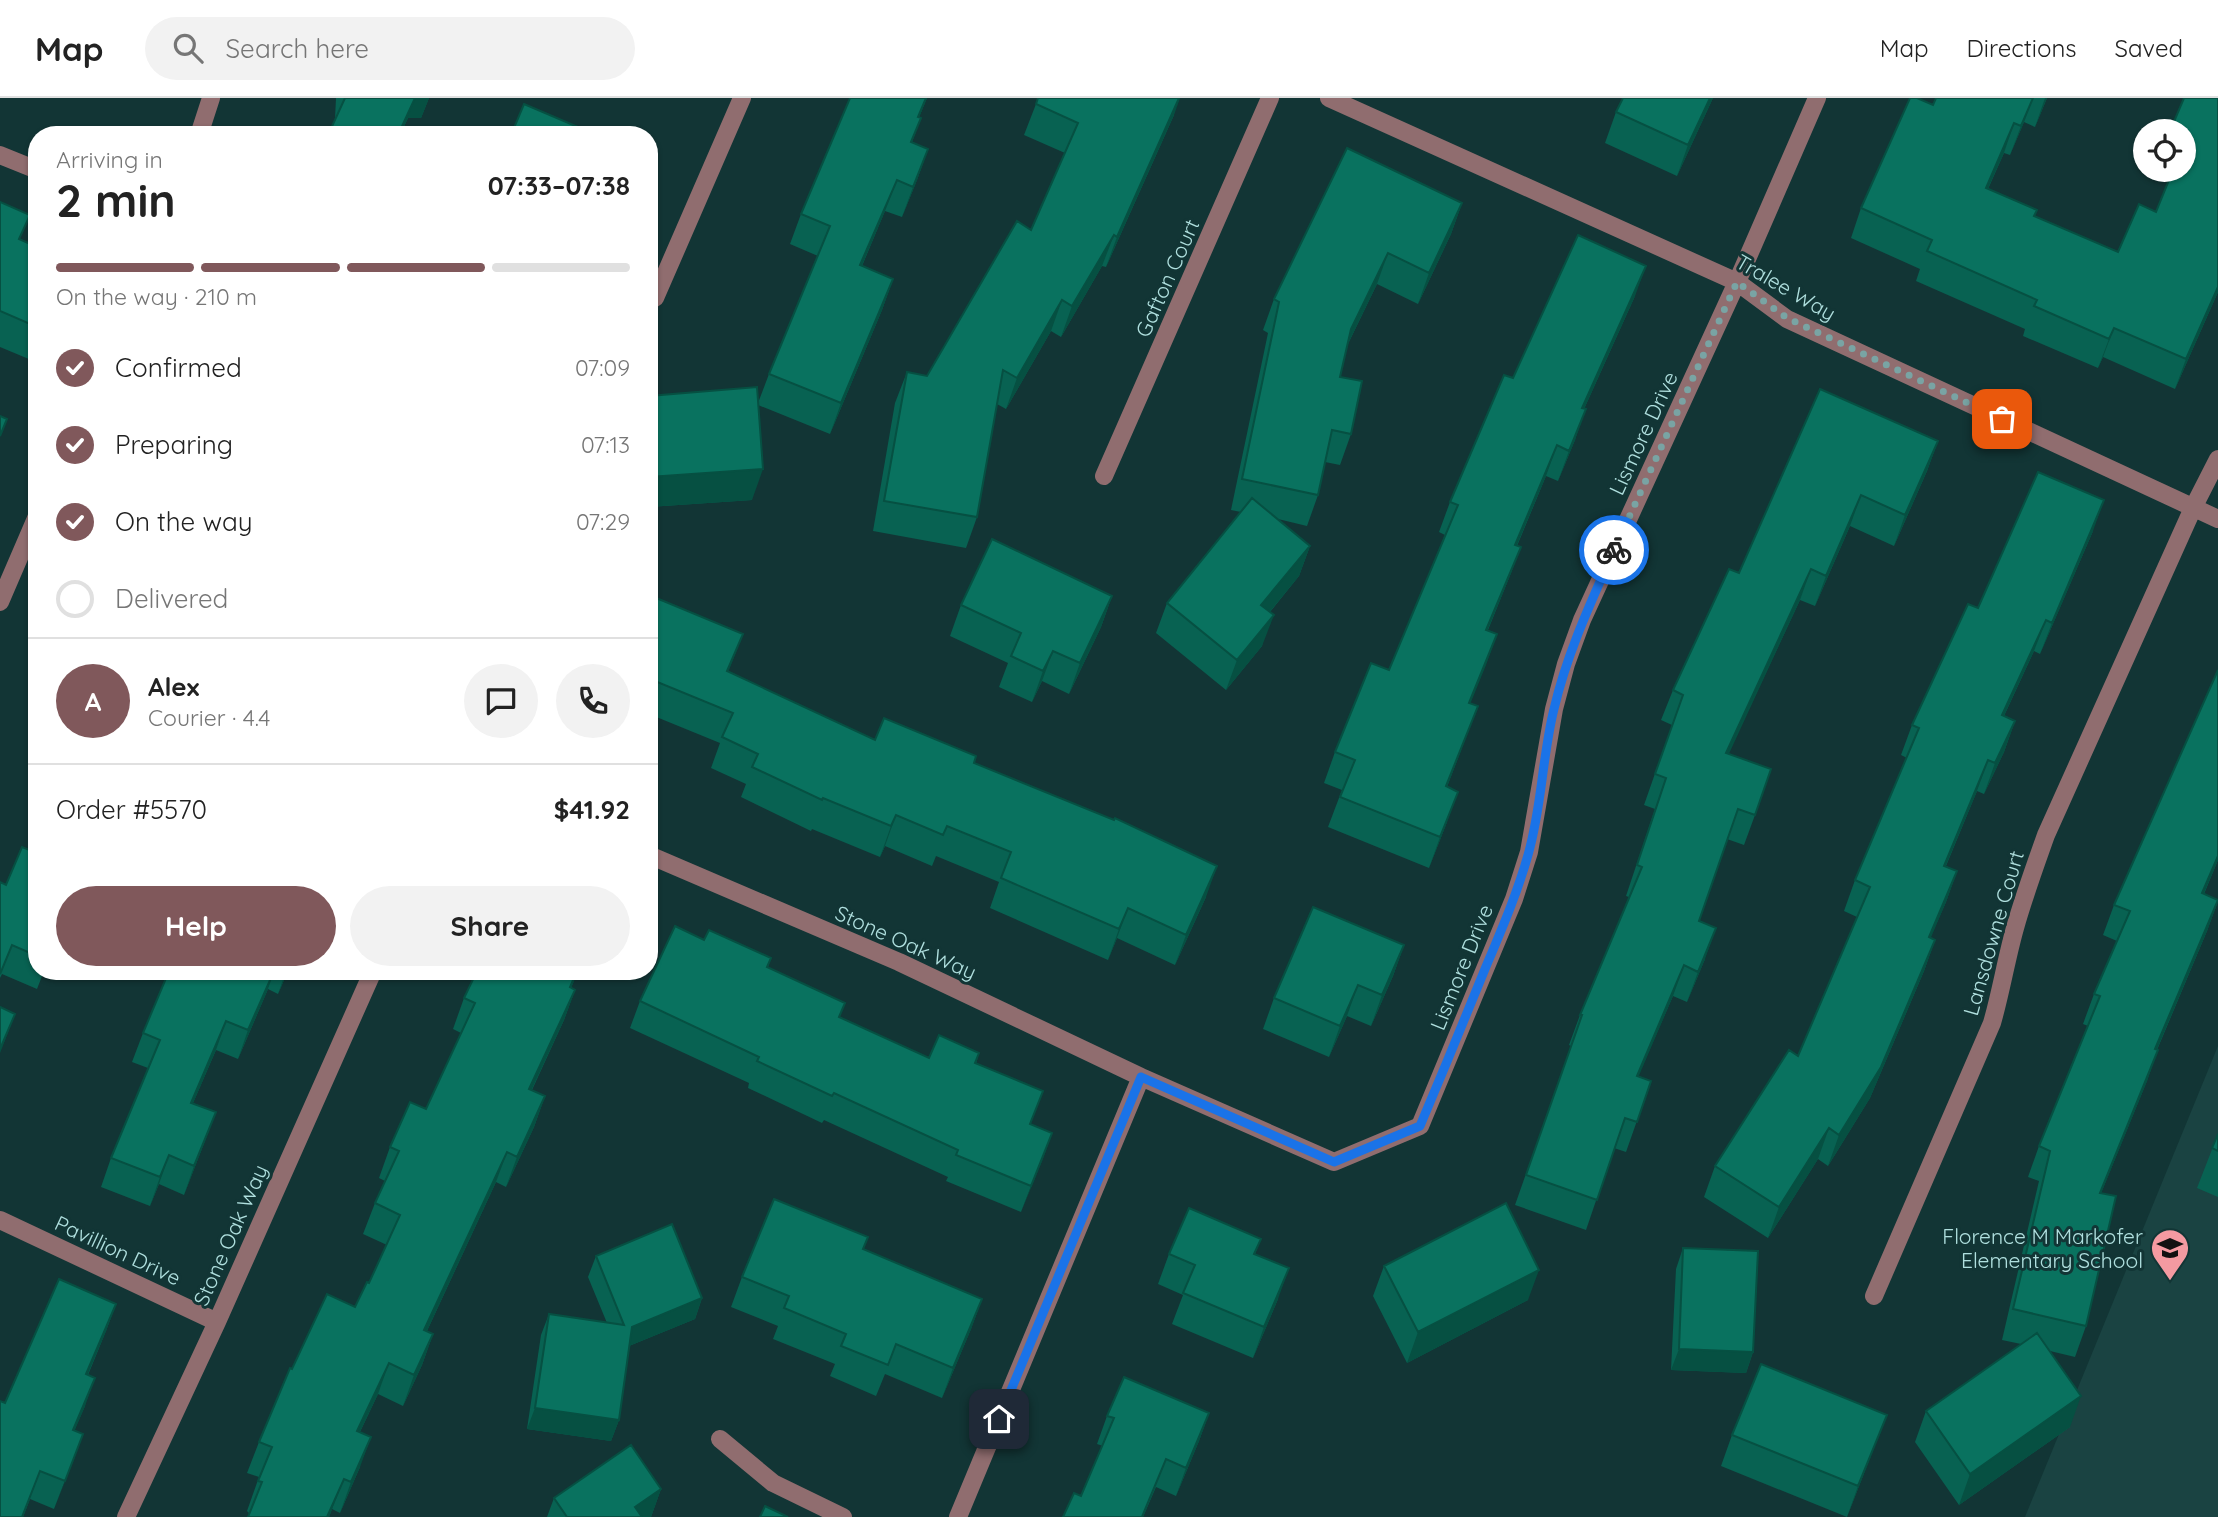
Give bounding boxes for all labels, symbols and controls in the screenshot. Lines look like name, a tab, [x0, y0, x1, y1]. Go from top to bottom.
search box	[145, 17, 635, 80]
text: Map	[35, 28, 103, 69]
icon: search	[169, 29, 207, 67]
text: Search here	[225, 32, 369, 65]
text: Map	[1880, 33, 1929, 63]
text: Directions	[1967, 33, 2077, 63]
text: Saved	[2115, 33, 2183, 63]
map controls	[2133, 119, 2196, 182]
button: locate	[2133, 119, 2196, 182]
text: Arriving in	[56, 145, 163, 174]
text: 07:33–07:38	[488, 169, 630, 202]
text: 2 min	[56, 171, 176, 229]
street label: Gafton Court	[1129, 215, 1205, 341]
street label: Tralee Way	[1732, 248, 1840, 326]
text: On the way · 210 m	[56, 282, 257, 311]
icon: check	[56, 349, 94, 387]
text: Confirmed	[115, 351, 242, 384]
text: 07:09	[575, 353, 630, 382]
street label: Lismore Drive	[1603, 367, 1683, 499]
pin	[1972, 389, 2032, 449]
icon: bag	[1983, 400, 2021, 438]
icon: check	[56, 426, 94, 464]
text: Preparing	[115, 428, 233, 461]
text: 07:13	[581, 430, 630, 459]
icon: check	[56, 503, 94, 541]
text: On the way	[115, 505, 253, 538]
text: 07:29	[576, 507, 630, 536]
courier	[1579, 515, 1649, 585]
icon: bike	[1595, 531, 1633, 569]
text: Delivered	[115, 582, 228, 615]
button: chat	[464, 664, 538, 738]
button: phone	[556, 664, 630, 738]
text: Alex	[148, 670, 199, 703]
text: A	[85, 685, 101, 718]
text: Courier · 4.4	[148, 703, 270, 732]
text: Order #5570	[56, 793, 207, 826]
text: $41.92	[554, 793, 630, 826]
street label: Lansdowne Court	[1957, 848, 2029, 1018]
button: Help	[56, 886, 336, 966]
button: Share	[350, 886, 630, 966]
street label: Stone Oak Way	[831, 899, 981, 985]
street label: Lismore Drive	[1424, 900, 1498, 1034]
street label: Stone Oak Way	[187, 1160, 273, 1310]
street label: Pavillion Drive	[51, 1210, 185, 1290]
place label: Florence M Markofer Elementary School	[1942, 1223, 2143, 1273]
school or university icon: Florence M Markofer Elementary School	[2149, 1227, 2191, 1282]
pin	[969, 1389, 1029, 1449]
icon: home	[980, 1400, 1018, 1438]

